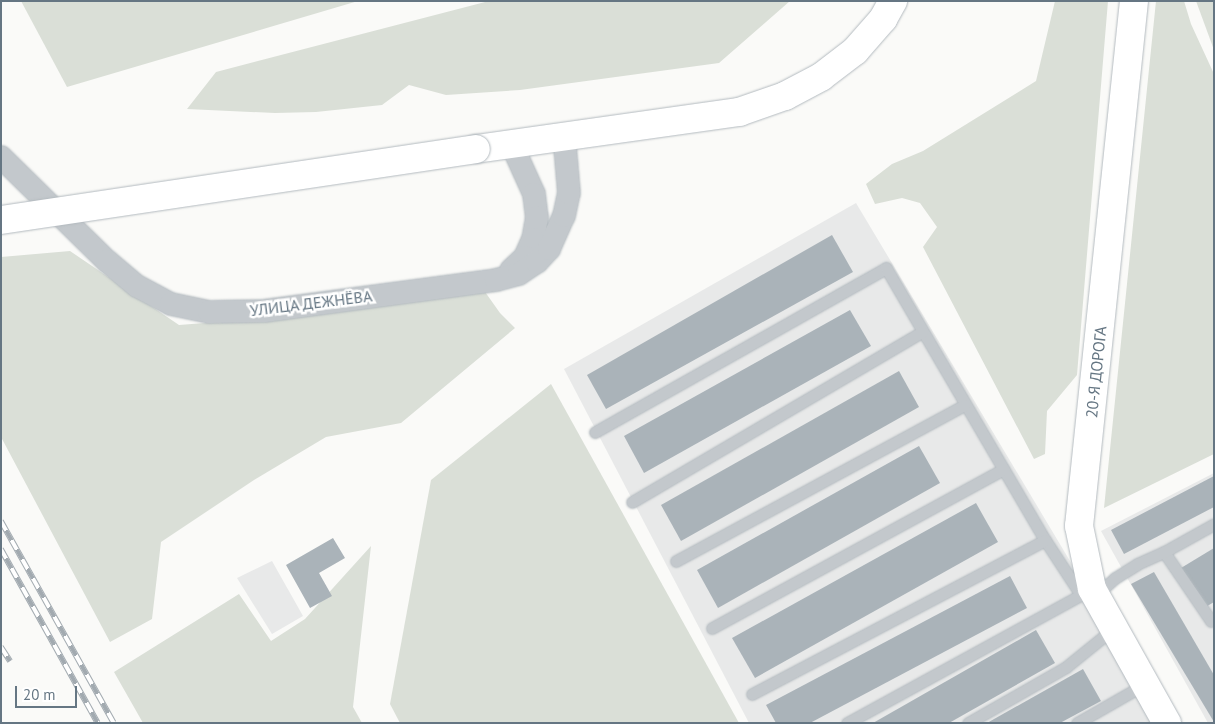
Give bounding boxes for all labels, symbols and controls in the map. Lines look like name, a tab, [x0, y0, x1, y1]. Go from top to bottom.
street label: УЛИЦА ДЕЖНЁВА	[248, 286, 374, 320]
street label: 20-Я ДОРОГА	[1082, 325, 1110, 419]
scale bar	[18, 676, 80, 708]
text: 20 m	[23, 685, 56, 704]

